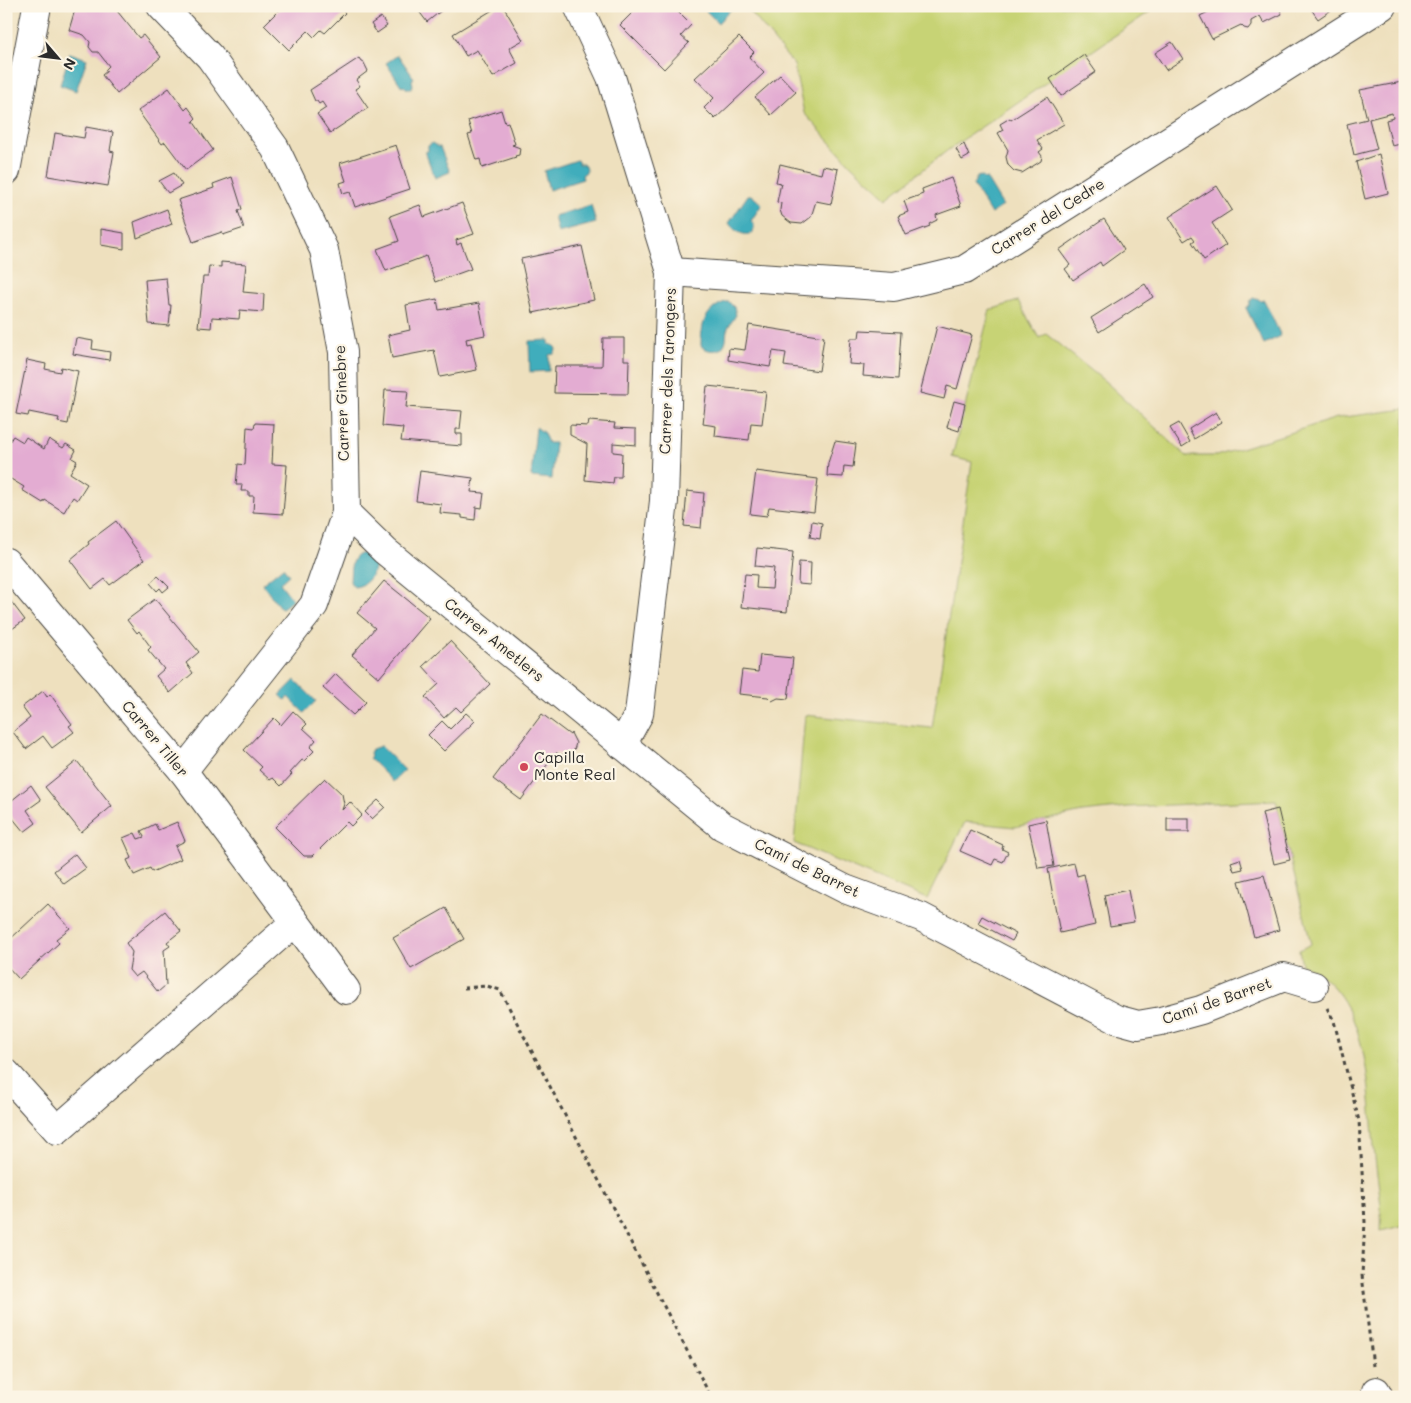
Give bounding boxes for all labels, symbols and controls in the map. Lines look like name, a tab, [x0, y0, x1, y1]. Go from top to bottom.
north arrow	[32, 32, 82, 82]
text: N	[59, 55, 81, 73]
street label: Carrer del Cedre	[987, 173, 1108, 259]
street label: Carrer dels Tarongers	[654, 287, 680, 455]
street label: Carrer Ginebre	[329, 345, 353, 462]
street label: Carrer Ametlers	[441, 593, 549, 686]
street label: Carrer Tiller	[118, 696, 194, 781]
place label: Capilla Monte Real	[534, 747, 616, 784]
marker: Capilla Monte Real	[518, 761, 530, 773]
street label: Camí de Barret	[751, 833, 863, 901]
street label: Camí de Barret	[1159, 972, 1274, 1028]

